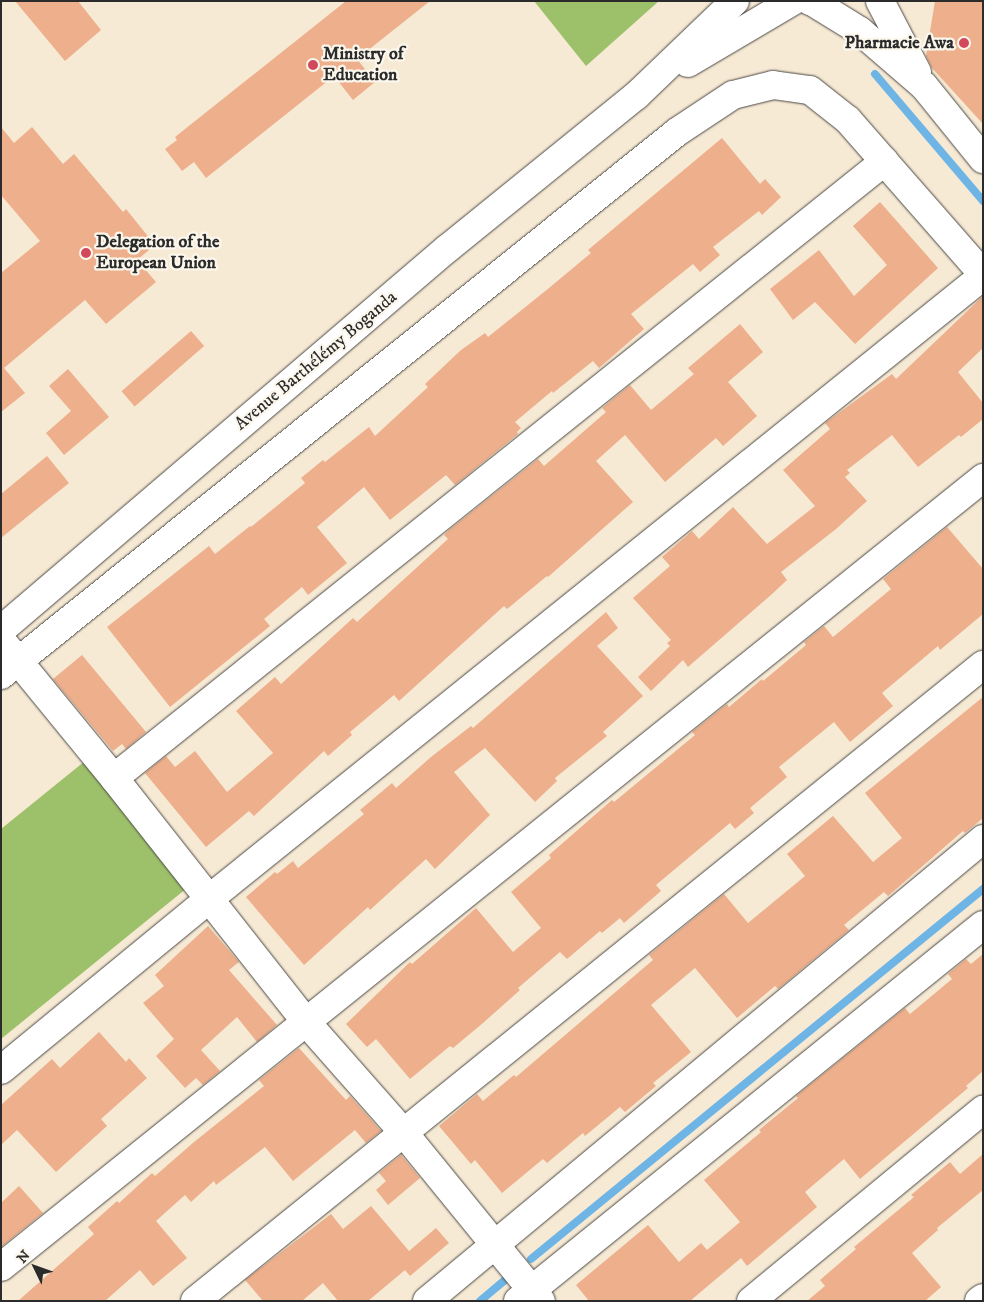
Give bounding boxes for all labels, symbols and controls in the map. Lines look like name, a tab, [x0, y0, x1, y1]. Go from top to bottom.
place label: Pharmacie Awa	[845, 32, 954, 54]
marker: Pharmacie Awa	[958, 37, 970, 49]
place label: Ministry of Education	[323, 44, 403, 86]
marker: Ministry of Education	[307, 59, 319, 71]
place label: Delegation of the European Union	[96, 232, 219, 274]
marker: Delegation of the European Union	[80, 247, 92, 259]
street label: Avenue Barthélémy Boganda	[230, 287, 402, 435]
north arrow	[10, 1242, 60, 1292]
text: N	[13, 1247, 34, 1267]

